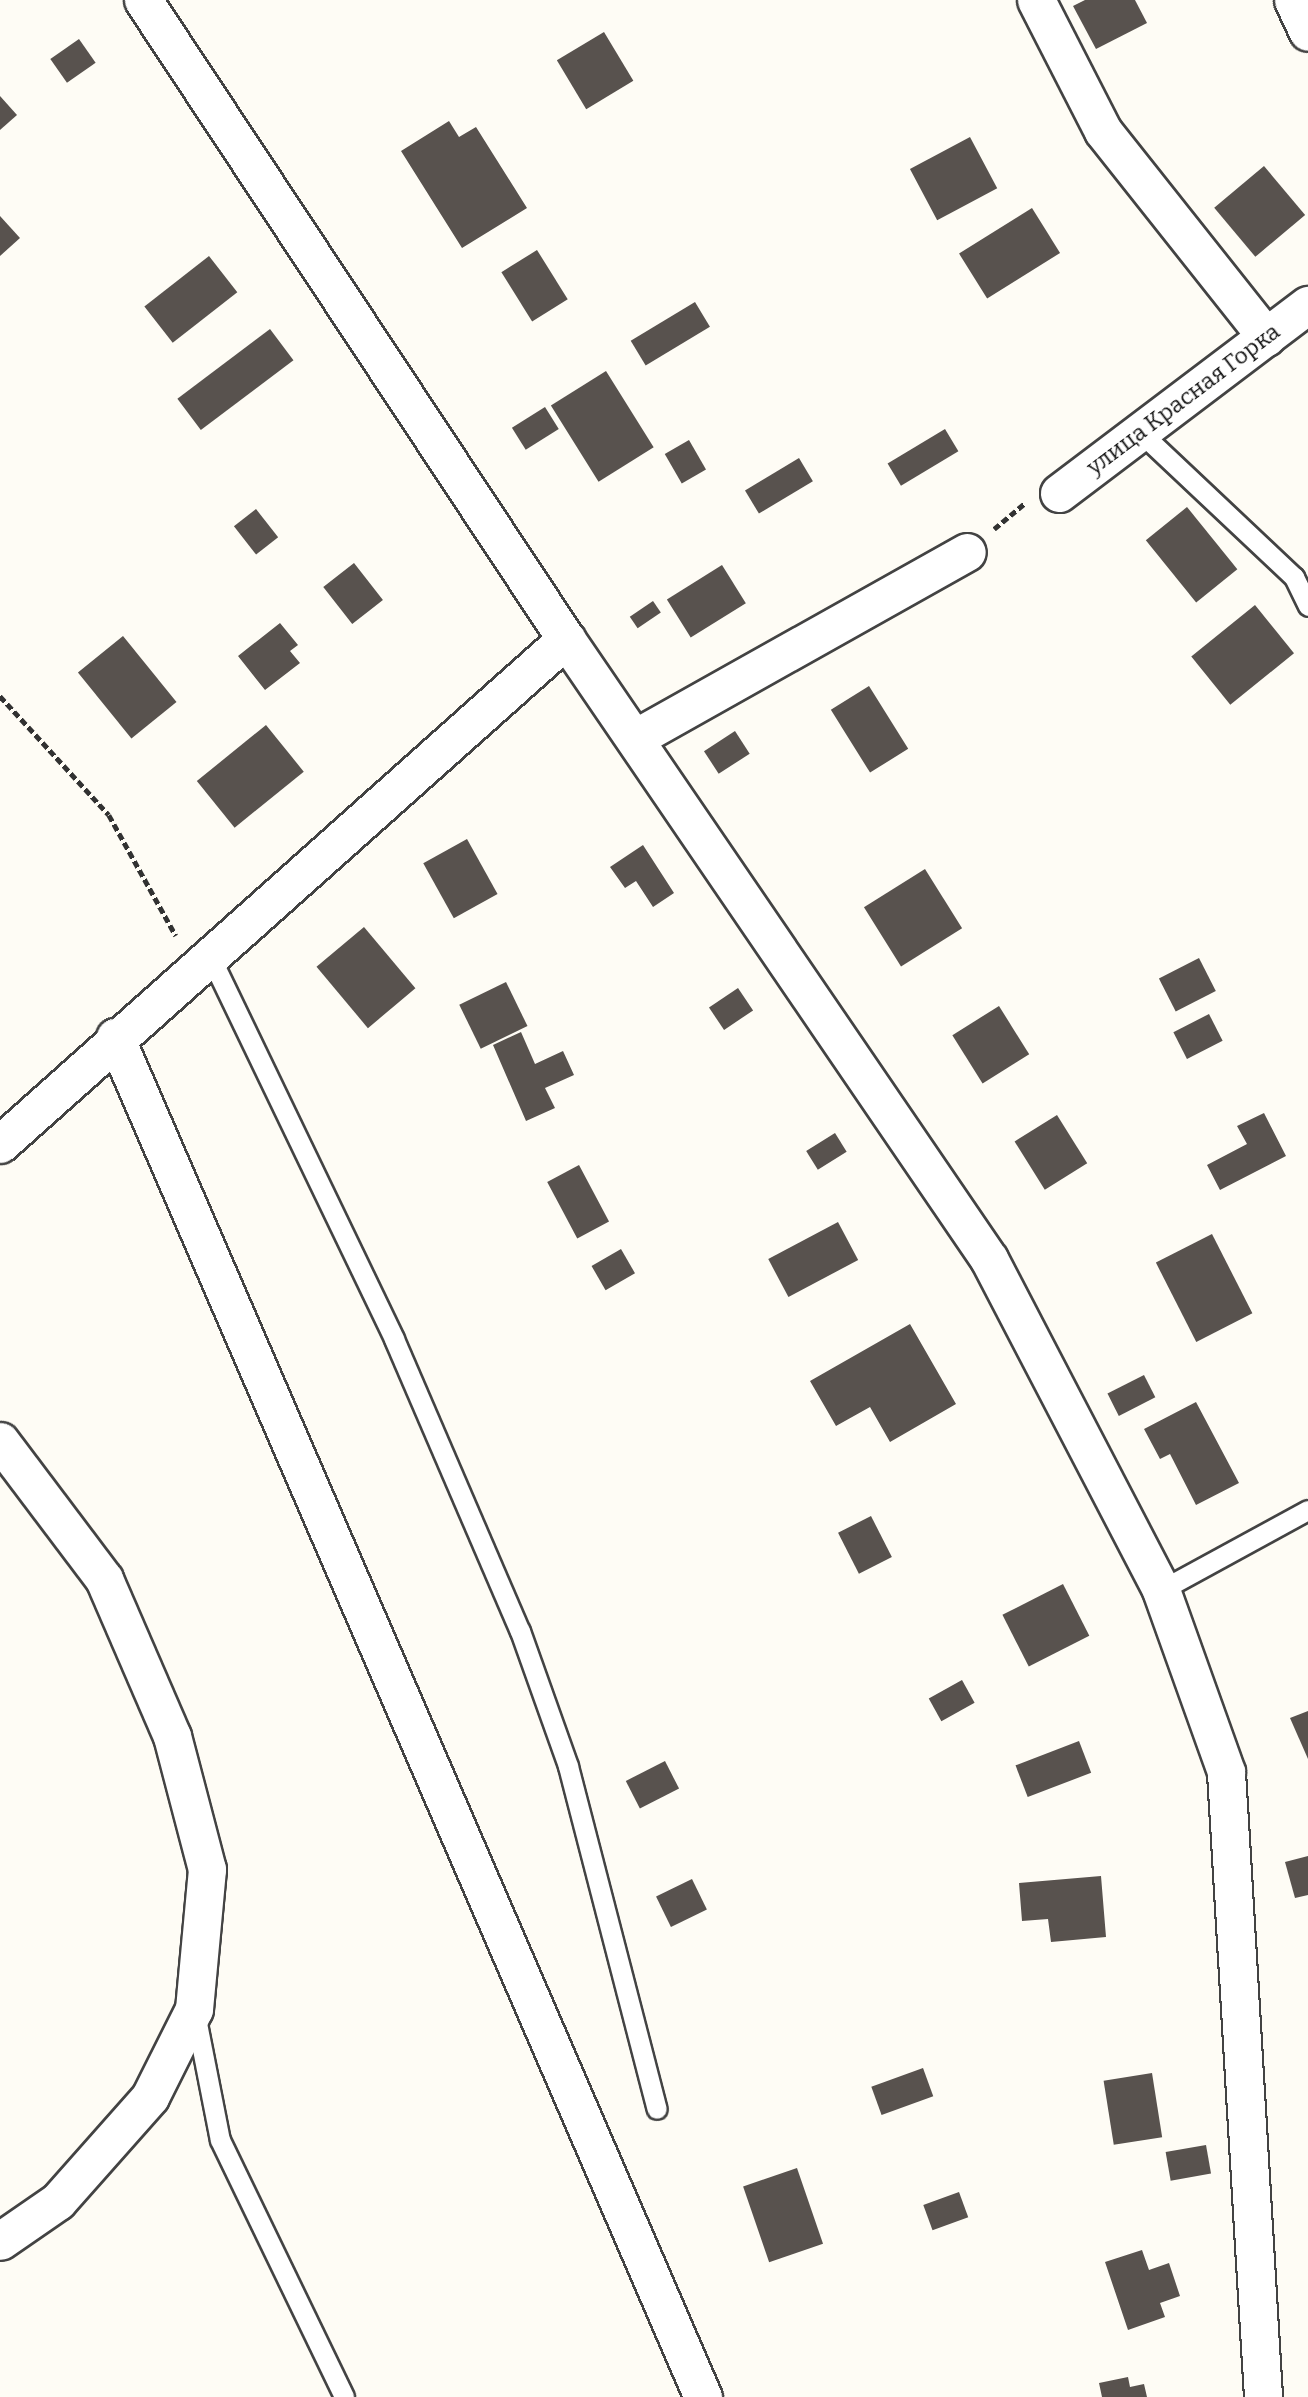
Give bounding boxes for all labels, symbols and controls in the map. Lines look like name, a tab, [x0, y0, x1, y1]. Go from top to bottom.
street label: улица Красная Горка	[1081, 317, 1285, 481]

